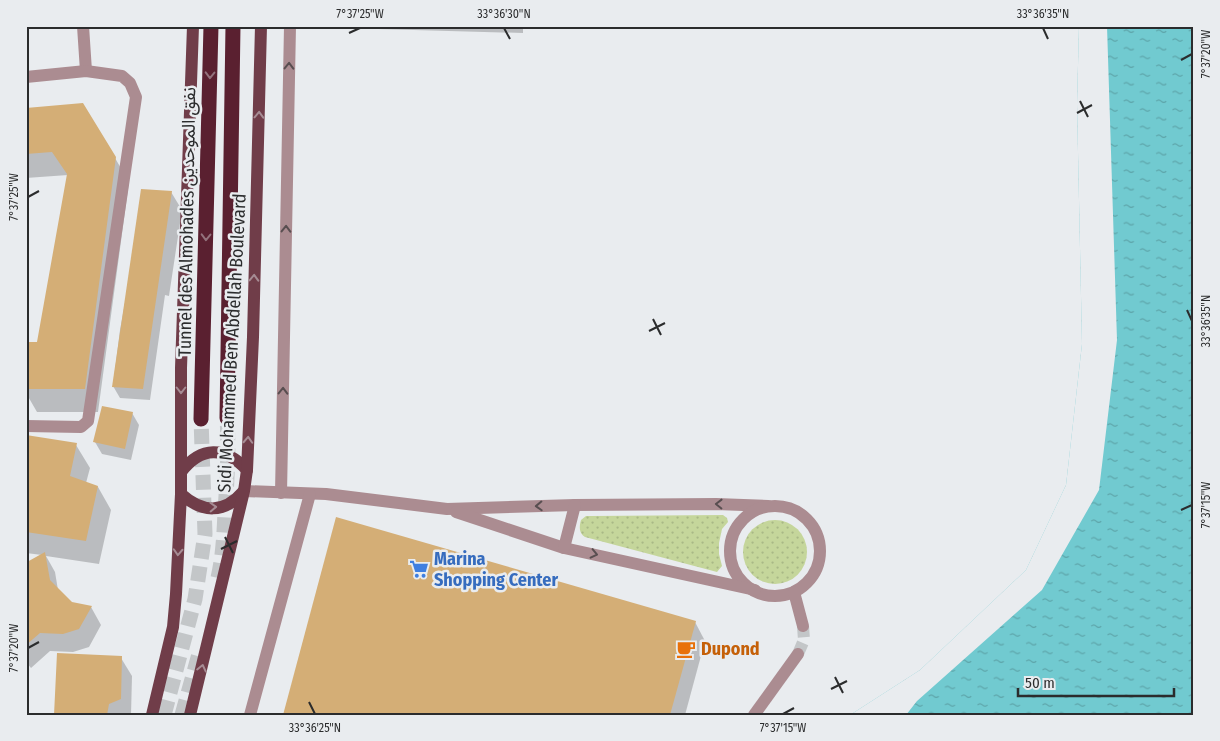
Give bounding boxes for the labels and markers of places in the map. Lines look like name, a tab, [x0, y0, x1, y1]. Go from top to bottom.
place label: Marina Shopping Center	[434, 548, 558, 591]
supermarket icon: Marina Shopping Center	[408, 558, 430, 580]
cafe icon: Dupond	[675, 638, 697, 660]
place label: Dupond	[701, 638, 760, 660]

